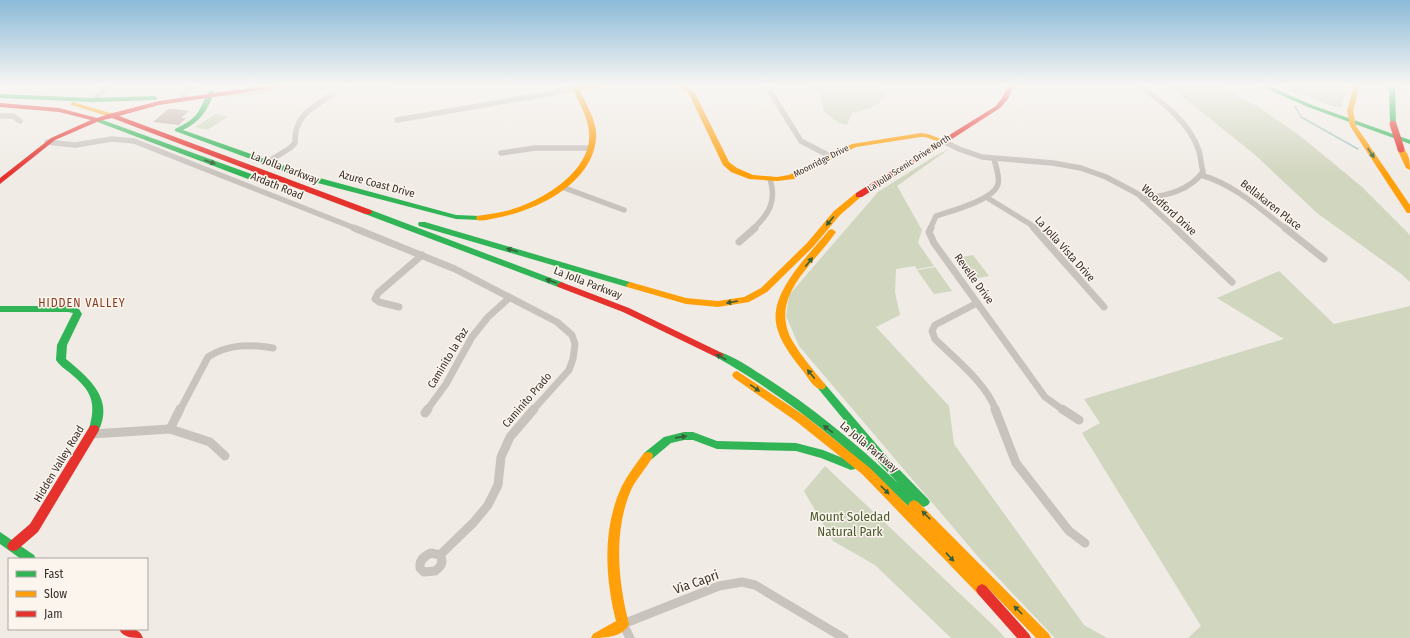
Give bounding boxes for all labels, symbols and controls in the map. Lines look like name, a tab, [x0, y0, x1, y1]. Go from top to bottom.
street label: La Jolla Scenic Drive North	[866, 132, 952, 194]
street label: Moonridge Drive	[792, 143, 851, 179]
one-way arrow	[1367, 147, 1374, 159]
street label: La Jolla Parkway	[249, 149, 321, 187]
one-way arrow	[204, 159, 216, 165]
street label: Azure Coast Drive	[338, 168, 416, 200]
street label: Ardath Road	[249, 170, 305, 202]
street label: Bellakaren Place	[1238, 177, 1304, 233]
street label: Woodford Drive	[1139, 182, 1199, 238]
street label: La Jolla Vista Drive	[1032, 214, 1098, 284]
one-way arrow	[825, 216, 834, 226]
one-way arrow	[505, 247, 517, 253]
street label: Revelle Drive	[952, 251, 996, 307]
one-way arrow	[804, 256, 813, 267]
street label: La Jolla Parkway	[552, 264, 624, 302]
one-way arrow	[545, 278, 557, 284]
district label: HIDDEN VALLEY	[38, 296, 126, 310]
one-way arrow	[726, 299, 738, 305]
street label: Caminito la Paz	[425, 325, 471, 391]
one-way arrow	[715, 353, 727, 360]
one-way arrow	[807, 369, 816, 380]
street label: Caminito Prado	[500, 370, 555, 430]
one-way arrow	[750, 384, 761, 392]
street label: La Jolla Parkway	[837, 419, 901, 475]
street label: Hidden Valley Road	[31, 423, 87, 505]
one-way arrow	[823, 425, 834, 434]
one-way arrow	[675, 434, 687, 440]
one-way arrow	[880, 485, 890, 495]
park label: Mount Soledad Natural Park	[810, 509, 890, 539]
one-way arrow	[921, 510, 931, 520]
one-way arrow	[946, 552, 955, 562]
legend	[8, 558, 148, 630]
text: Fast	[44, 567, 63, 581]
street label: Via Capri	[671, 567, 721, 597]
text: Slow	[44, 587, 67, 601]
one-way arrow	[1013, 605, 1022, 615]
text: Jam	[44, 607, 62, 621]

